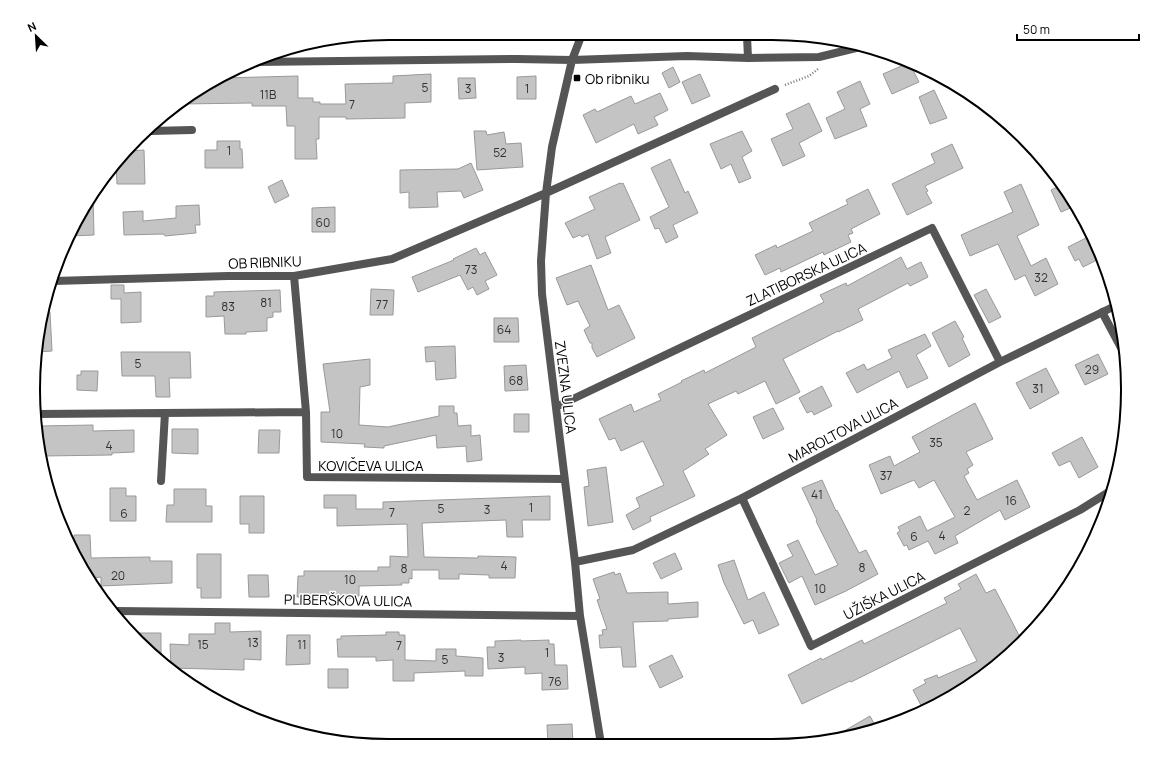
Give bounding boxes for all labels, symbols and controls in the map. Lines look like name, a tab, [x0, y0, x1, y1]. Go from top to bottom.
north arrow	[16, 16, 56, 56]
scale bar	[1017, 16, 1139, 42]
text: N	[25, 18, 38, 35]
text: 50 m	[1023, 21, 1050, 38]
place label: Ob ribniku	[585, 69, 650, 88]
marker: Ob ribniku	[572, 73, 582, 83]
house number: 5	[422, 79, 429, 96]
house number: 3	[465, 80, 471, 97]
house number: 1	[525, 80, 529, 97]
house number: 11B	[260, 86, 276, 103]
house number: 7	[349, 96, 355, 113]
house number: 1	[227, 142, 231, 159]
house number: 52	[493, 144, 507, 161]
house number: 60	[316, 214, 330, 231]
street label: ZLATIBORSKA ULICA	[743, 238, 869, 310]
street label: OB RIBNIKU	[228, 251, 302, 273]
house number: 73	[465, 261, 477, 278]
house number: 32	[1034, 269, 1048, 286]
house number: 81	[260, 294, 272, 311]
house number: 77	[376, 296, 388, 313]
house number: 83	[221, 298, 235, 315]
house number: 64	[497, 321, 511, 338]
street label: ZVEZNA ULICA	[551, 339, 581, 435]
house number: 5	[135, 355, 142, 372]
house number: 29	[1085, 361, 1099, 378]
house number: 68	[509, 372, 523, 389]
house number: 31	[1032, 380, 1044, 397]
street label: MAROLTOVA ULICA	[785, 393, 901, 467]
house number: 10	[331, 425, 343, 442]
house number: 35	[929, 434, 943, 451]
house number: 4	[105, 437, 113, 454]
street label: KOVIČEVA ULICA	[318, 456, 424, 475]
house number: 37	[880, 467, 892, 484]
house number: 41	[811, 486, 823, 503]
house number: 16	[1005, 492, 1017, 509]
house number: 1	[529, 499, 533, 516]
house number: 5	[438, 500, 445, 517]
house number: 3	[484, 501, 490, 518]
house number: 2	[964, 502, 971, 519]
house number: 7	[389, 504, 395, 521]
house number: 6	[120, 505, 128, 522]
house number: 4	[938, 527, 946, 544]
house number: 6	[910, 528, 918, 545]
house number: 4	[500, 557, 508, 574]
house number: 8	[859, 559, 866, 576]
house number: 8	[401, 560, 408, 577]
street label: UŽIŠKA ULICA	[840, 566, 928, 624]
house number: 20	[111, 567, 125, 584]
house number: 10	[344, 571, 356, 588]
house number: 10	[814, 580, 826, 597]
street label: PLIBERŠKOVA ULICA	[284, 589, 412, 611]
house number: 13	[247, 634, 259, 651]
house number: 15	[197, 636, 209, 653]
house number: 11	[297, 636, 307, 653]
house number: 7	[396, 637, 402, 654]
house number: 1	[545, 644, 549, 661]
house number: 3	[498, 649, 504, 666]
house number: 5	[442, 651, 449, 668]
house number: 76	[548, 673, 562, 690]

